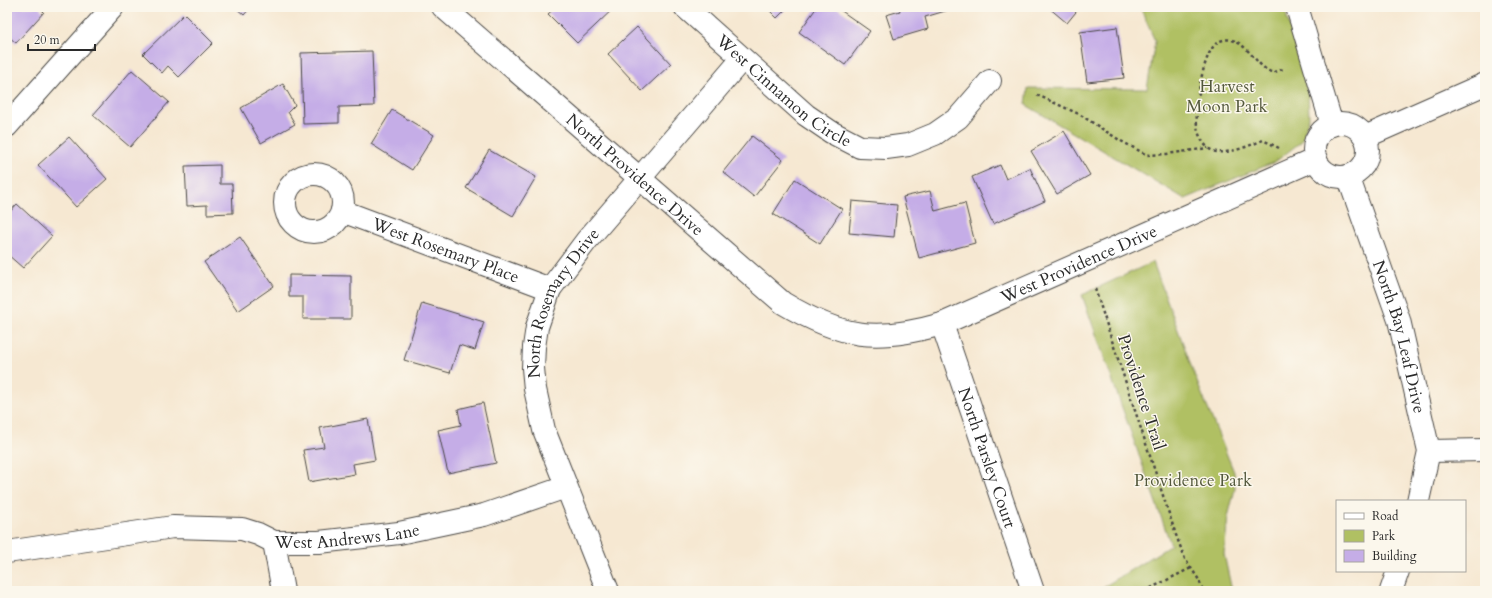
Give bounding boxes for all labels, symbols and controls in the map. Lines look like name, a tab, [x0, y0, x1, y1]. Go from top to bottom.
scale bar	[28, 26, 95, 52]
street label: West Cinnamon Circle	[710, 29, 855, 153]
text: 20 m	[34, 32, 61, 48]
park label: Harvest Moon Park	[1186, 75, 1269, 118]
street label: North Providence Drive	[561, 108, 709, 241]
street label: West Rosemary Place	[368, 212, 523, 288]
street label: West Providence Drive	[996, 220, 1161, 309]
street label: North Rosemary Drive	[522, 223, 605, 379]
street label: North Bay Leaf Drive	[1367, 257, 1431, 416]
street label: Providence Trail	[1112, 331, 1171, 454]
street label: North Parsley Court	[952, 384, 1022, 532]
park label: Providence Park	[1134, 469, 1253, 492]
legend	[1336, 500, 1466, 572]
text: Road	[1372, 508, 1399, 524]
street label: West Andrews Lane	[273, 518, 422, 554]
text: Park	[1372, 528, 1396, 544]
text: Building	[1372, 548, 1417, 564]

